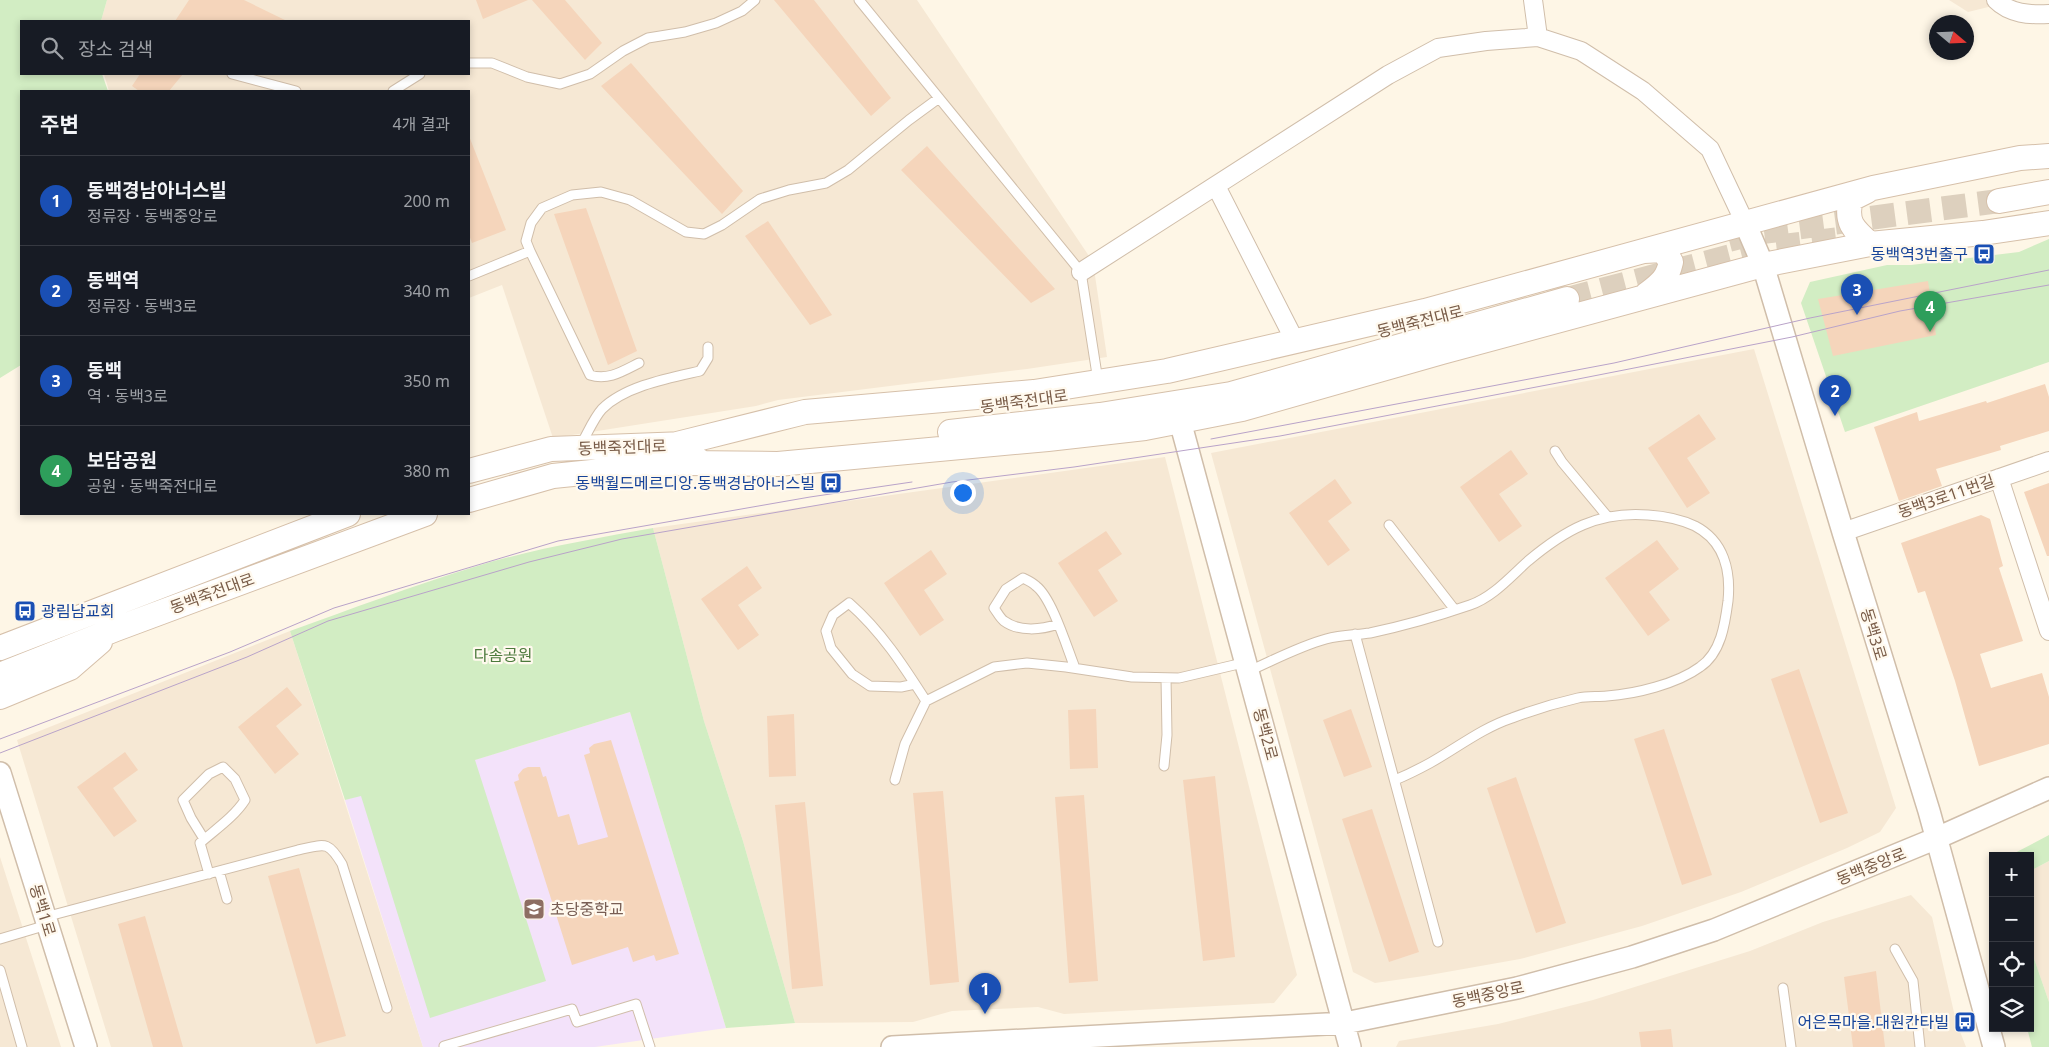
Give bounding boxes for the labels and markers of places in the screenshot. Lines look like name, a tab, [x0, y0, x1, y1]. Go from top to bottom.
bus stop icon: 동백역3번출구	[1972, 242, 1996, 266]
place label: 동백역3번출구	[1871, 243, 1968, 265]
pin: 3	[1841, 274, 1873, 315]
pin: 4	[1914, 291, 1946, 332]
pin: 2	[1819, 375, 1851, 416]
bus stop icon: 동백월드메르디앙.동백경남아너스빌	[819, 471, 843, 495]
place label: 동백월드메르디앙.동백경남아너스빌	[575, 472, 815, 494]
bus stop icon: 광림남교회	[13, 599, 37, 623]
place label: 광림남교회	[41, 600, 115, 622]
school or university icon: 초당중학교	[522, 897, 546, 921]
place label: 초당중학교	[550, 898, 624, 920]
pin: 1	[969, 973, 1001, 1014]
bus stop icon: 어은목마을.대원칸타빌	[1953, 1010, 1977, 1034]
place label: 어은목마을.대원칸타빌	[1798, 1011, 1949, 1033]

